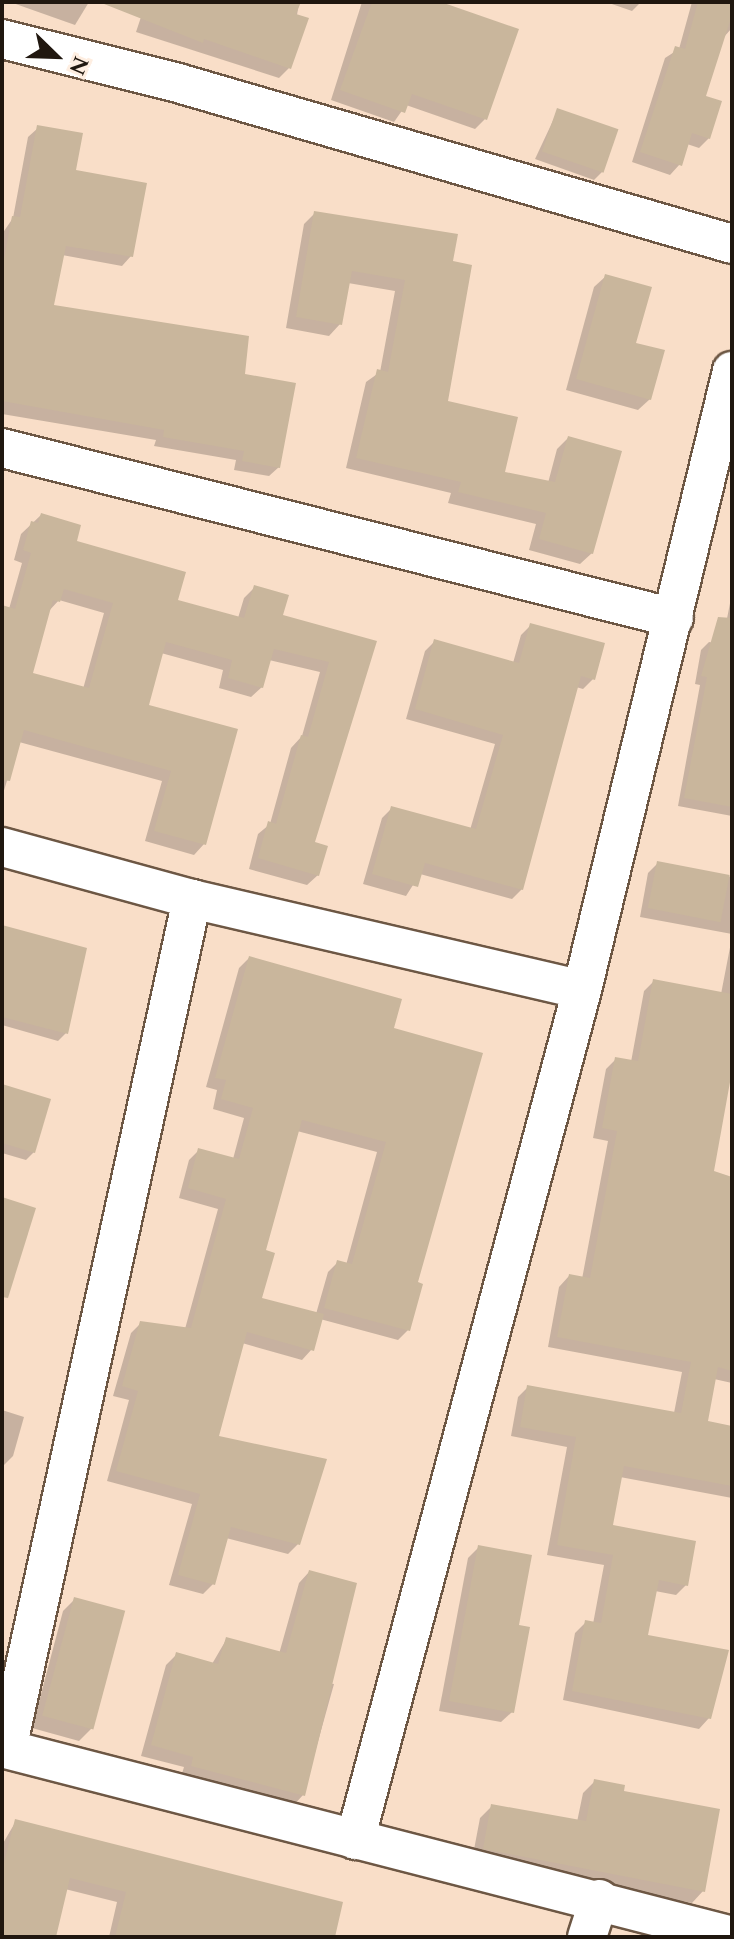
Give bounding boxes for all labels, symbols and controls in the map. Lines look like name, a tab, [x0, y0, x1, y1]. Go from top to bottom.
north arrow	[16, 16, 96, 96]
text: N	[60, 51, 97, 80]

